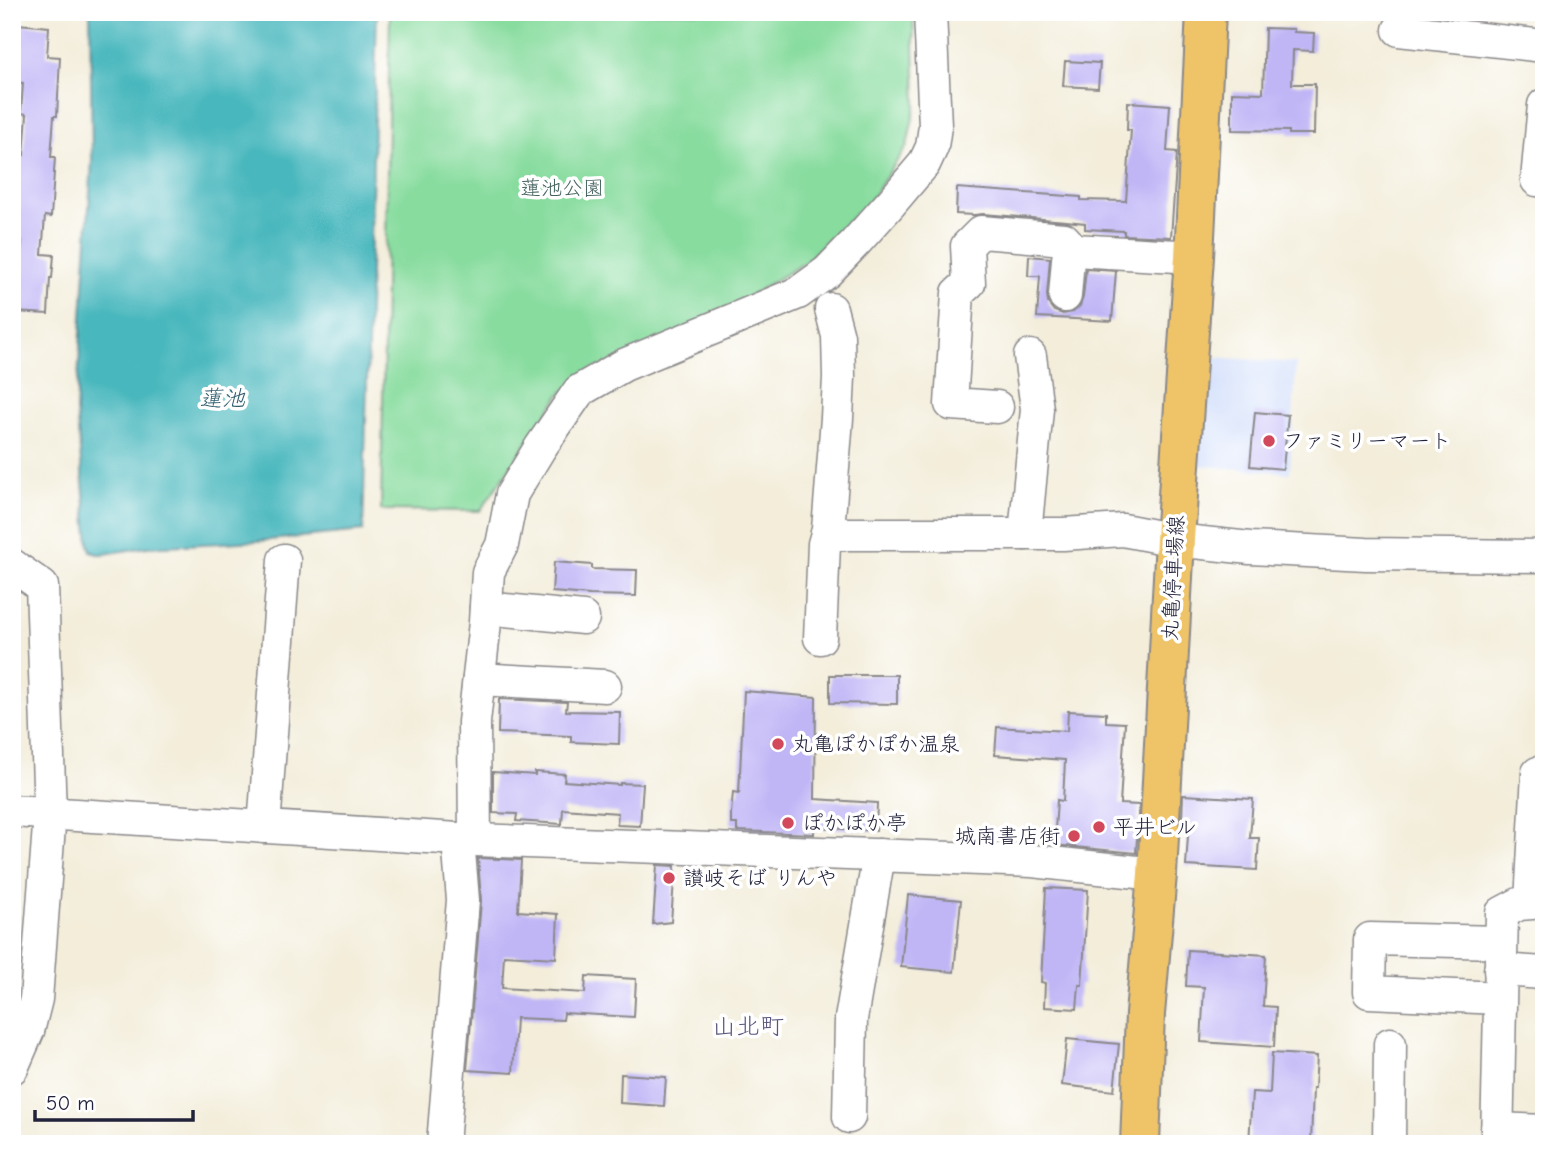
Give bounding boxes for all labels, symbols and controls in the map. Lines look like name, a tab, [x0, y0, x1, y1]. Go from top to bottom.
park label: 蓮池公園	[520, 176, 604, 200]
water label: 蓮池	[199, 385, 246, 412]
place label: ファミリーマート	[1283, 429, 1451, 453]
marker: ファミリーマート	[1261, 433, 1277, 449]
street label: 丸亀停車場線	[1158, 514, 1188, 642]
place label: 丸亀ぽかぽか温泉	[792, 732, 960, 756]
marker: 丸亀ぽかぽか温泉	[770, 736, 786, 752]
place label: ぽかぽか亭	[802, 811, 907, 835]
marker: ぽかぽか亭	[780, 815, 796, 831]
place label: 平井ビル	[1113, 815, 1197, 839]
marker: 平井ビル	[1091, 819, 1107, 835]
place label: 城南書店街	[955, 824, 1060, 848]
marker: 城南書店街	[1066, 828, 1082, 844]
place label: 讃岐そば りんや	[683, 866, 837, 890]
marker: 讃岐そば りんや	[661, 870, 677, 886]
district label: 山北町	[712, 1012, 784, 1040]
scale bar	[35, 1079, 192, 1123]
text: 50 m	[46, 1091, 95, 1115]

